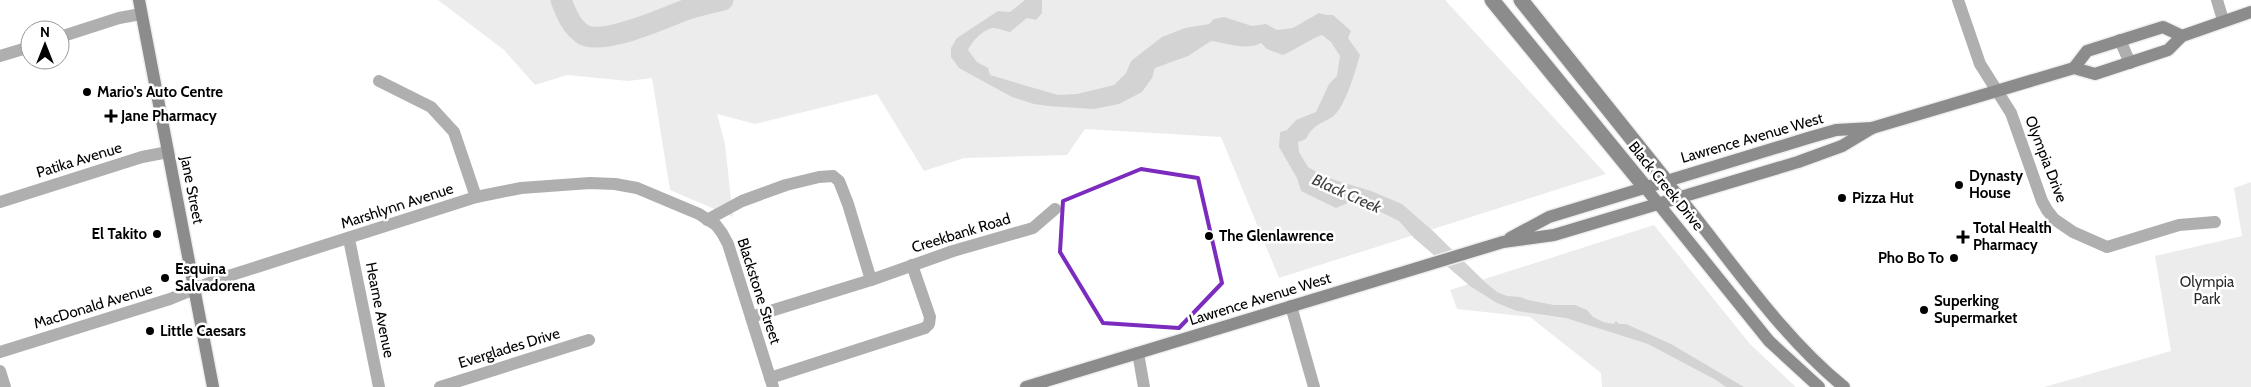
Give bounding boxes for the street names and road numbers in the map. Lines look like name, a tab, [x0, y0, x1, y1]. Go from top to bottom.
street label: Lawrence Avenue West	[1679, 109, 1825, 167]
street label: Olympia Drive	[2021, 113, 2071, 205]
street label: Patika Avenue	[34, 138, 124, 182]
street label: Black Creek Drive	[1625, 138, 1708, 234]
street label: Jane Street	[176, 153, 207, 226]
street label: Marshlynn Avenue	[339, 179, 456, 233]
street label: Creekbank Road	[909, 209, 1013, 257]
street label: Blackstone Street	[733, 236, 785, 346]
street label: Hearne Avenue	[362, 261, 398, 360]
street label: Lawrence Avenue West	[1187, 269, 1333, 329]
street label: MacDonald Avenue	[31, 279, 155, 333]
street label: Everglades Drive	[456, 324, 562, 372]

